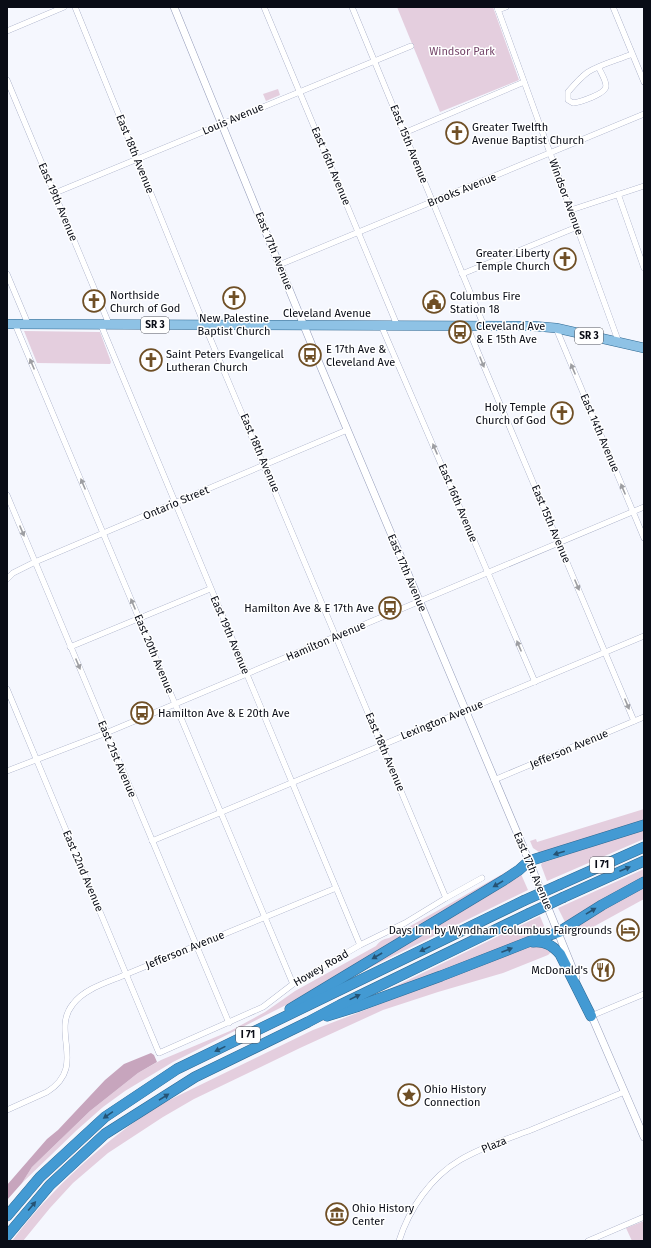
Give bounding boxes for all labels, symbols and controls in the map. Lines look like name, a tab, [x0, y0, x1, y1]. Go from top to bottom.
park label: Windsor Park	[429, 45, 495, 58]
street label: Louis Avenue	[200, 100, 266, 138]
street label: East 15th Avenue	[387, 103, 431, 185]
street label: East 18th Avenue	[113, 112, 157, 196]
church icon: Greater Twelfth Avenue Baptist Church	[444, 120, 470, 146]
place label: Greater Twelfth Avenue Baptist Church	[472, 121, 584, 147]
street label: East 16th Avenue	[309, 125, 353, 207]
street label: Windsor Avenue	[546, 157, 586, 237]
street label: East 19th Avenue	[36, 161, 80, 243]
street label: Brooks Avenue	[425, 170, 499, 210]
street label: East 17th Avenue	[252, 210, 296, 292]
church icon: Greater Liberty Temple Church	[552, 246, 578, 272]
place label: Greater Liberty Temple Church	[476, 247, 551, 273]
church icon: New Palestine Baptist Church	[221, 285, 247, 311]
church icon: Northside Church of God	[81, 288, 107, 314]
place label: Northside Church of God	[110, 289, 180, 315]
public building icon: Columbus Fire Station 18	[421, 289, 447, 315]
place label: Columbus Fire Station 18	[450, 290, 520, 316]
street label: Cleveland Avenue	[283, 307, 371, 320]
place label: New Palestine Baptist Church	[198, 312, 270, 338]
road number: SR 3	[141, 317, 169, 333]
bus stop icon: Cleveland Ave & E 15th Ave	[447, 319, 473, 345]
place label: Cleveland Ave & E 15th Ave	[476, 320, 545, 346]
road number: SR 3	[575, 328, 603, 344]
bus stop icon: E 17th Ave & Cleveland Ave	[297, 342, 323, 368]
place label: E 17th Ave & Cleveland Ave	[326, 343, 395, 369]
church icon: Saint Peters Evangelical Lutheran Church	[138, 347, 164, 373]
place label: Saint Peters Evangelical Lutheran Church	[166, 348, 284, 374]
one-way arrow	[479, 356, 485, 367]
one-way arrow	[29, 358, 35, 369]
one-way arrow	[569, 363, 576, 375]
street label: East 14th Avenue	[578, 392, 622, 474]
church icon: Holy Temple Church of God	[549, 400, 575, 426]
place label: Holy Temple Church of God	[476, 401, 546, 427]
street label: East 18th Avenue	[238, 412, 282, 494]
one-way arrow	[431, 443, 437, 455]
street label: East 16th Avenue	[436, 462, 480, 544]
one-way arrow	[79, 477, 85, 489]
one-way arrow	[620, 482, 626, 494]
street label: Ontario Street	[141, 483, 211, 523]
street label: East 15th Avenue	[529, 483, 573, 565]
one-way arrow	[19, 526, 25, 537]
street label: East 17th Avenue	[385, 532, 429, 614]
one-way arrow	[574, 579, 580, 591]
street label: East 19th Avenue	[208, 594, 252, 676]
bus stop icon: Hamilton Ave & E 17th Ave	[377, 595, 403, 621]
one-way arrow	[129, 597, 135, 609]
place label: Hamilton Ave & E 17th Ave	[244, 602, 374, 615]
street label: East 20th Avenue	[131, 612, 177, 696]
street label: Hamilton Avenue	[284, 618, 368, 664]
one-way arrow	[516, 639, 522, 651]
one-way arrow	[75, 659, 81, 671]
street label: Lexington Avenue	[399, 698, 485, 742]
one-way arrow	[625, 699, 631, 711]
bus stop icon: Hamilton Ave & E 20th Ave	[129, 700, 155, 726]
place label: Hamilton Ave & E 20th Ave	[158, 707, 290, 720]
street label: East 18th Avenue	[363, 711, 407, 793]
street label: East 21st Avenue	[95, 719, 139, 799]
street label: Jefferson Avenue	[528, 727, 610, 771]
street label: East 22nd Avenue	[60, 828, 106, 914]
street label: East 17th Avenue	[511, 830, 555, 912]
one-way arrow	[553, 850, 565, 856]
road number: I 71	[590, 857, 614, 873]
one-way arrow	[620, 866, 631, 872]
one-way arrow	[493, 880, 503, 888]
one-way arrow	[586, 907, 596, 915]
hotel icon: Days Inn by Wyndham Columbus Fairgrounds	[615, 917, 641, 943]
place label: Days Inn by Wyndham Columbus Fairgrounds	[389, 924, 612, 937]
street label: Jefferson Avenue	[144, 928, 226, 972]
one-way arrow	[419, 946, 431, 952]
street label: Howey Road	[291, 947, 351, 989]
one-way arrow	[502, 947, 513, 953]
one-way arrow	[372, 952, 382, 960]
restaurant icon: McDonald's	[590, 957, 616, 983]
place label: McDonald's	[531, 964, 588, 977]
one-way arrow	[349, 994, 361, 1000]
road number: I 71	[236, 1027, 260, 1043]
one-way arrow	[214, 1046, 226, 1052]
place icon: Ohio History Connection	[396, 1082, 422, 1108]
place label: Ohio History Connection	[424, 1083, 487, 1109]
one-way arrow	[158, 1093, 169, 1101]
one-way arrow	[103, 1111, 114, 1119]
street label: Plaza	[479, 1134, 509, 1156]
one-way arrow	[28, 1201, 37, 1212]
museum icon: Ohio History Center	[324, 1201, 350, 1227]
place label: Ohio History Center	[352, 1202, 415, 1228]

